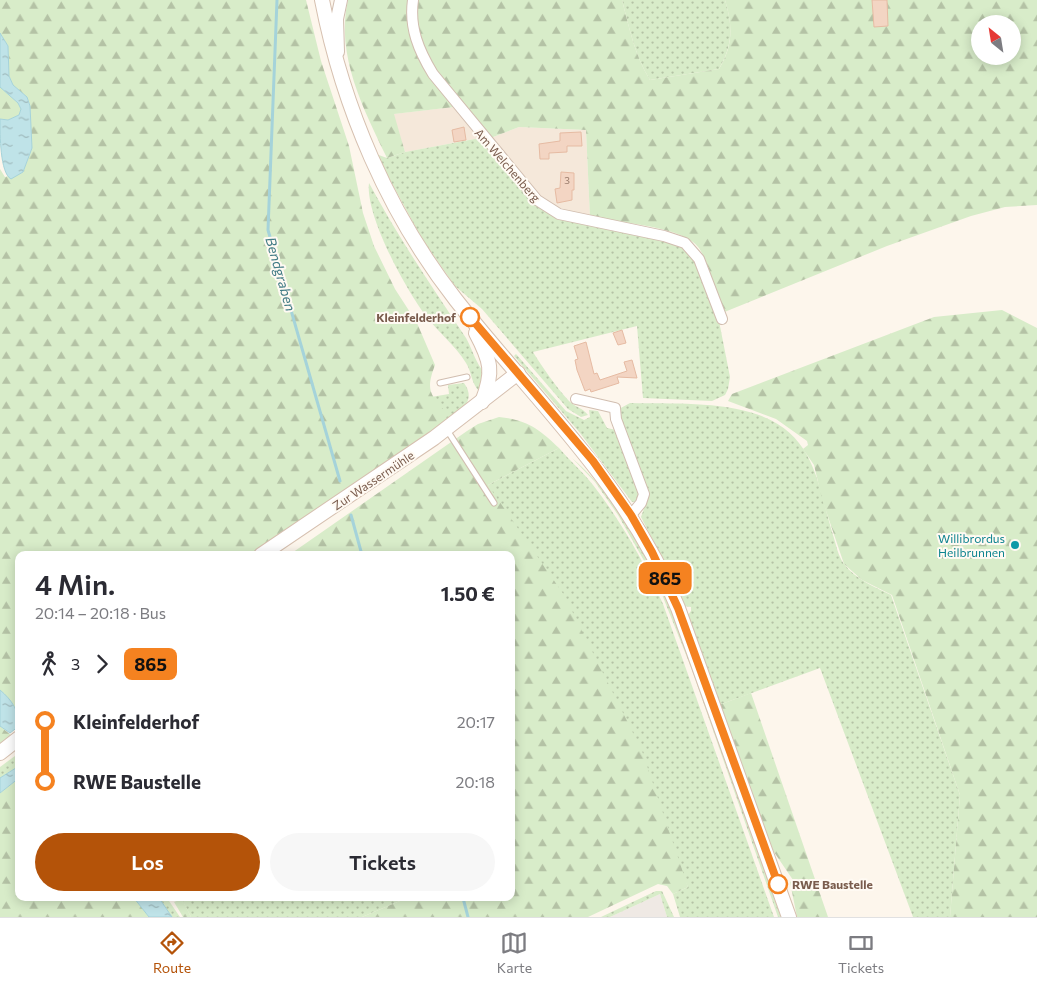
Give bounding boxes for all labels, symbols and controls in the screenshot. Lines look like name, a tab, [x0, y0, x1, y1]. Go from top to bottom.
north arrow	[971, 15, 1021, 65]
map controls	[971, 15, 1021, 65]
street label: Am Welchenberg	[472, 125, 544, 205]
house number: 3	[564, 174, 570, 186]
water label: Bendgraben	[262, 235, 300, 313]
marker: Kleinfelderhof	[460, 307, 480, 327]
place label: Kleinfelderhof	[376, 310, 456, 324]
street label: Zur Wassermühle	[330, 448, 416, 512]
place label: Willibrordus Heilbrunnen	[938, 531, 1005, 559]
marker: Willibrordus Heilbrunnen	[1009, 539, 1021, 551]
line badge: 865	[636, 562, 694, 594]
text: 4 Min.	[35, 567, 115, 601]
text: 865	[649, 567, 681, 589]
text: 1.50 €	[441, 582, 495, 605]
text: 20:14 – 20:18 · Bus	[35, 603, 166, 622]
icon: walk	[35, 650, 63, 678]
icon: forward	[88, 650, 116, 678]
text: 865	[134, 653, 167, 675]
text: 3	[71, 654, 80, 673]
text: Kleinfelderhof	[73, 710, 199, 733]
text: 20:17	[457, 712, 495, 731]
text: RWE Baustelle	[73, 770, 201, 793]
text: 20:18	[455, 772, 495, 791]
button: Los	[35, 833, 260, 891]
button: Tickets	[270, 833, 495, 891]
marker: RWE Baustelle	[768, 874, 788, 894]
place label: RWE Baustelle	[792, 877, 873, 891]
tab: Route	[153, 929, 191, 976]
tab: Karte	[497, 929, 532, 976]
tab: Tickets	[838, 929, 884, 976]

